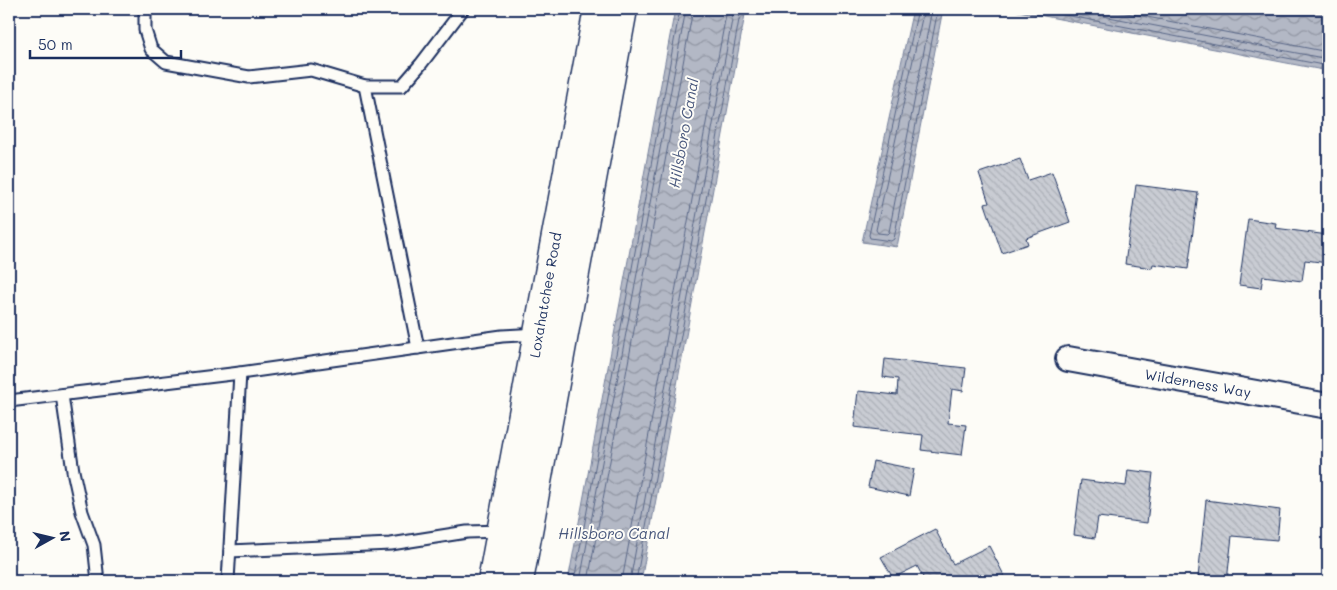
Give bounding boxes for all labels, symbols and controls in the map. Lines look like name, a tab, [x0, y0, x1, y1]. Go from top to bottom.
scale bar	[30, 28, 181, 60]
text: 50 m	[38, 34, 73, 54]
water label: Hillsboro Canal	[663, 76, 703, 190]
street label: Loxahatchee Road	[525, 231, 565, 359]
street label: Wilderness Way	[1143, 364, 1253, 402]
north arrow	[28, 512, 78, 562]
water label: Hillsboro Canal	[558, 523, 670, 543]
text: N	[55, 530, 76, 543]

